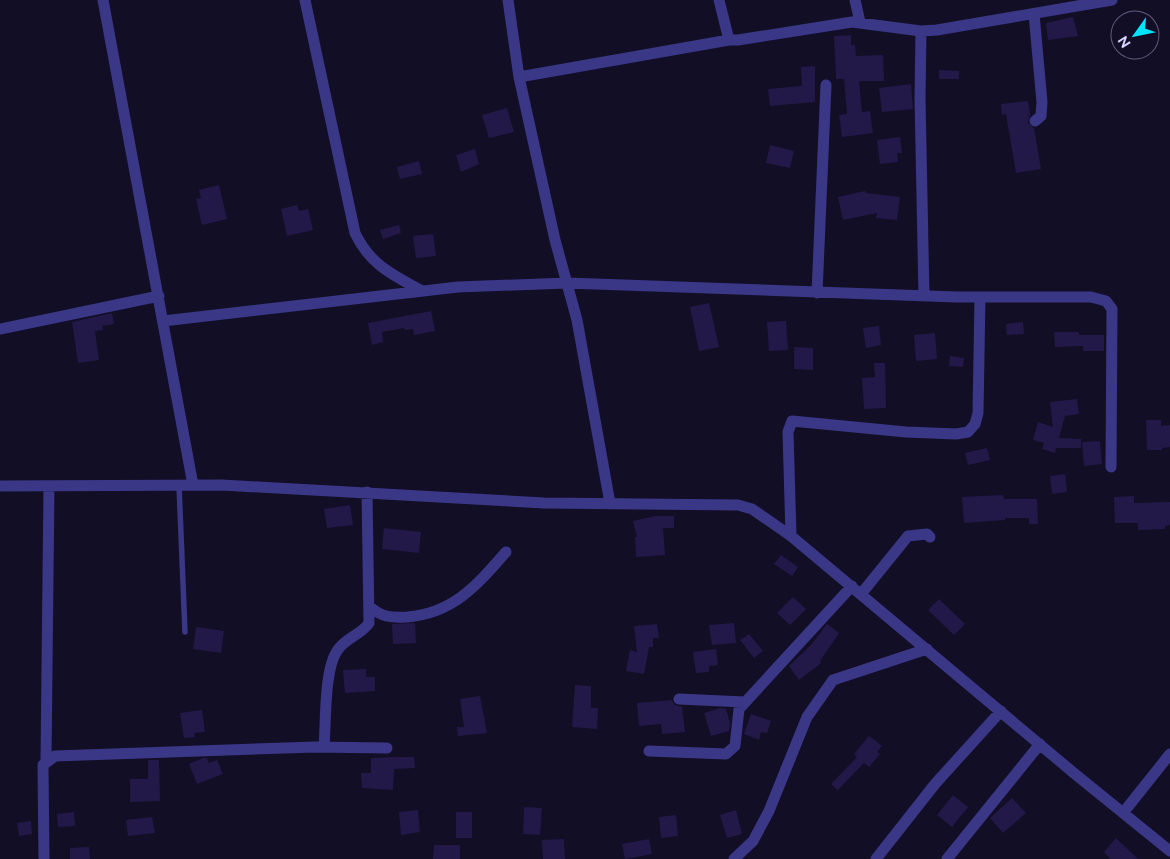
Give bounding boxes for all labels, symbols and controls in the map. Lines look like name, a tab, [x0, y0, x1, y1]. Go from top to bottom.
north arrow	[1110, 10, 1160, 60]
text: N	[1114, 33, 1134, 51]

